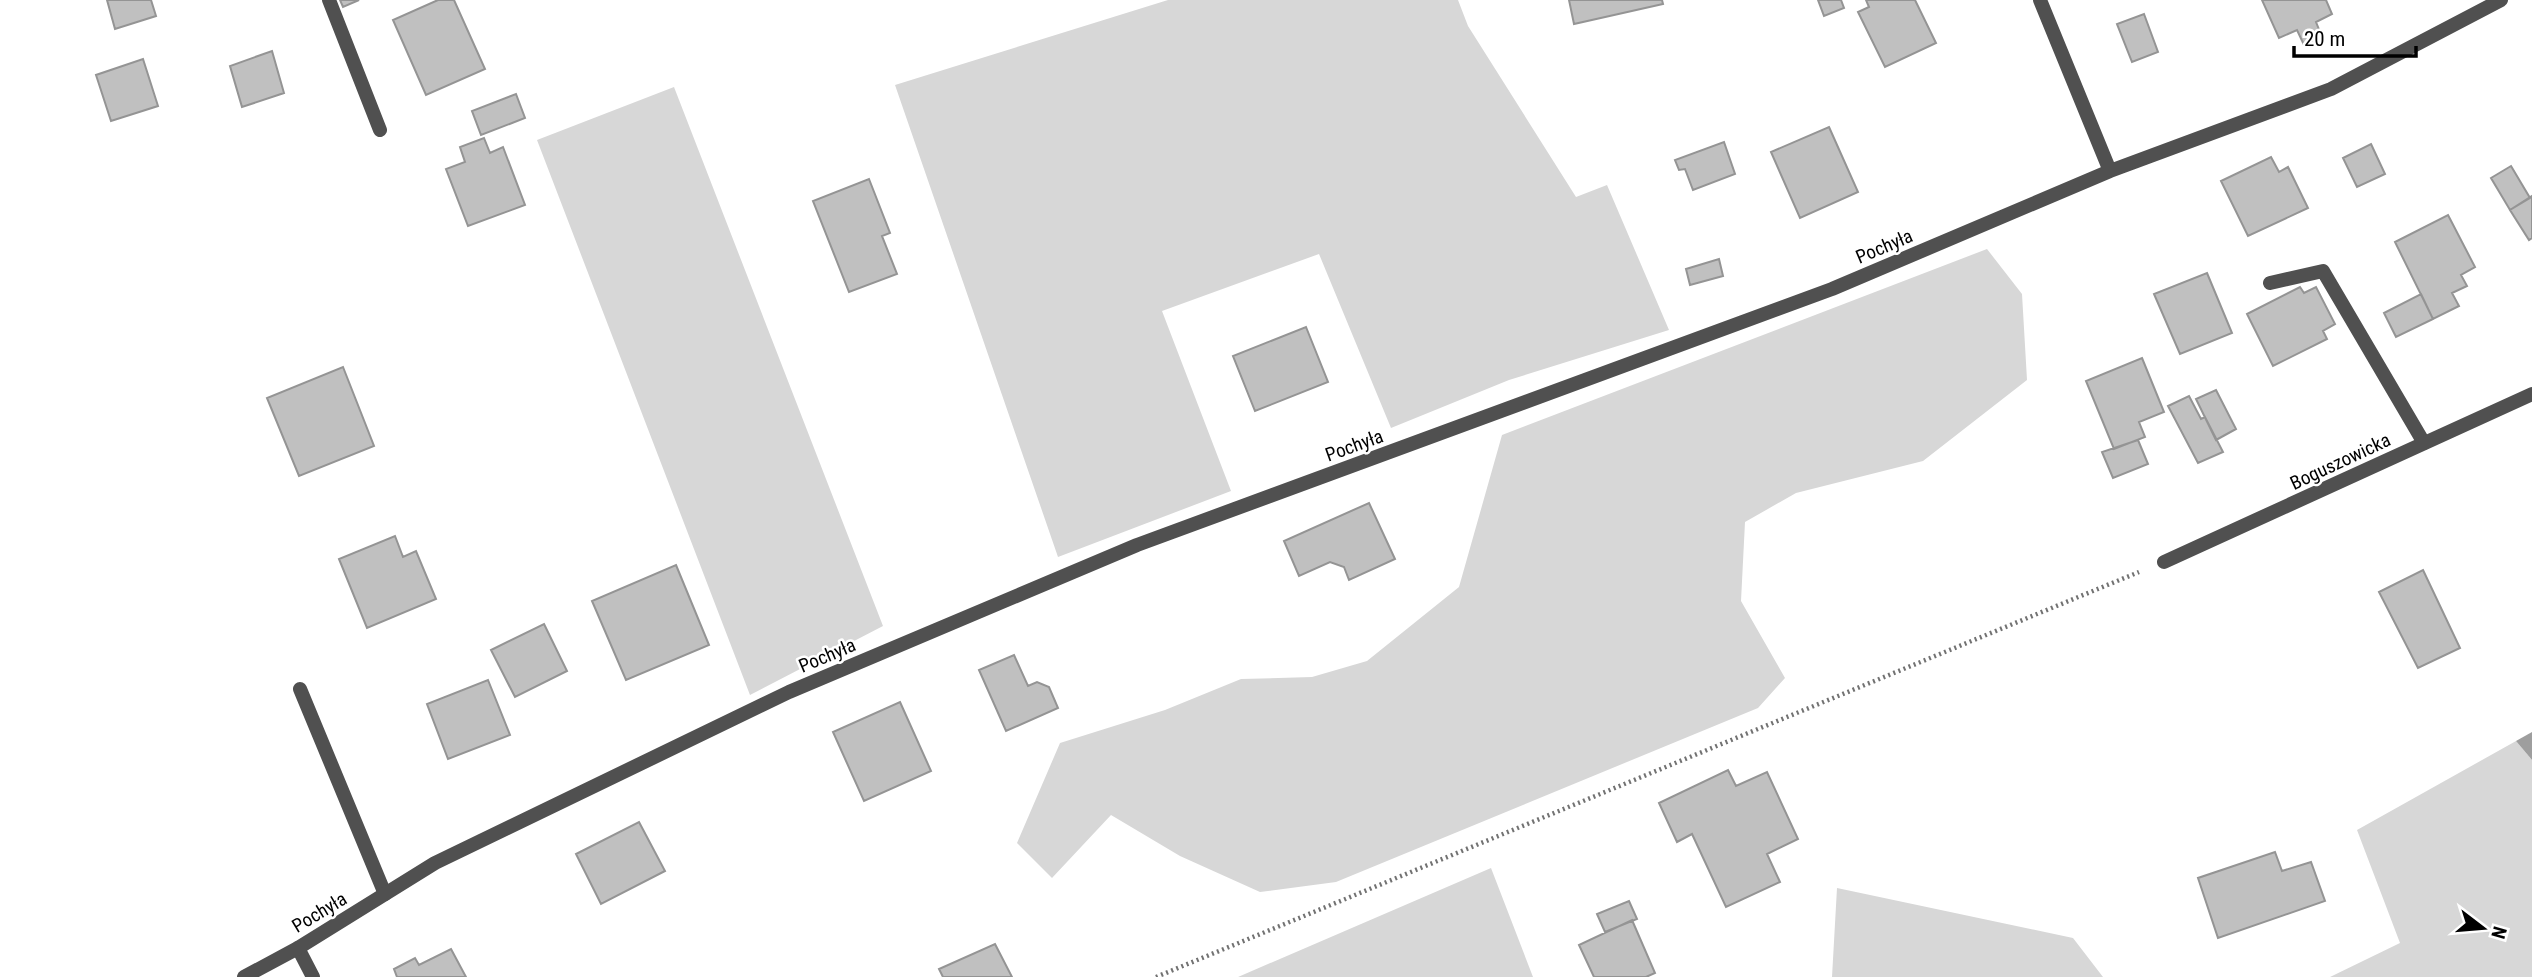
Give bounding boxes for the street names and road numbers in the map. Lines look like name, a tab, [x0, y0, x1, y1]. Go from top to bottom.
street label: Pochyła	[1852, 224, 1916, 269]
street label: Pochyła	[1322, 424, 1386, 466]
street label: Boguszowicka	[2286, 428, 2394, 495]
street label: Pochyła	[795, 633, 859, 678]
street label: Pochyła	[288, 887, 351, 938]

